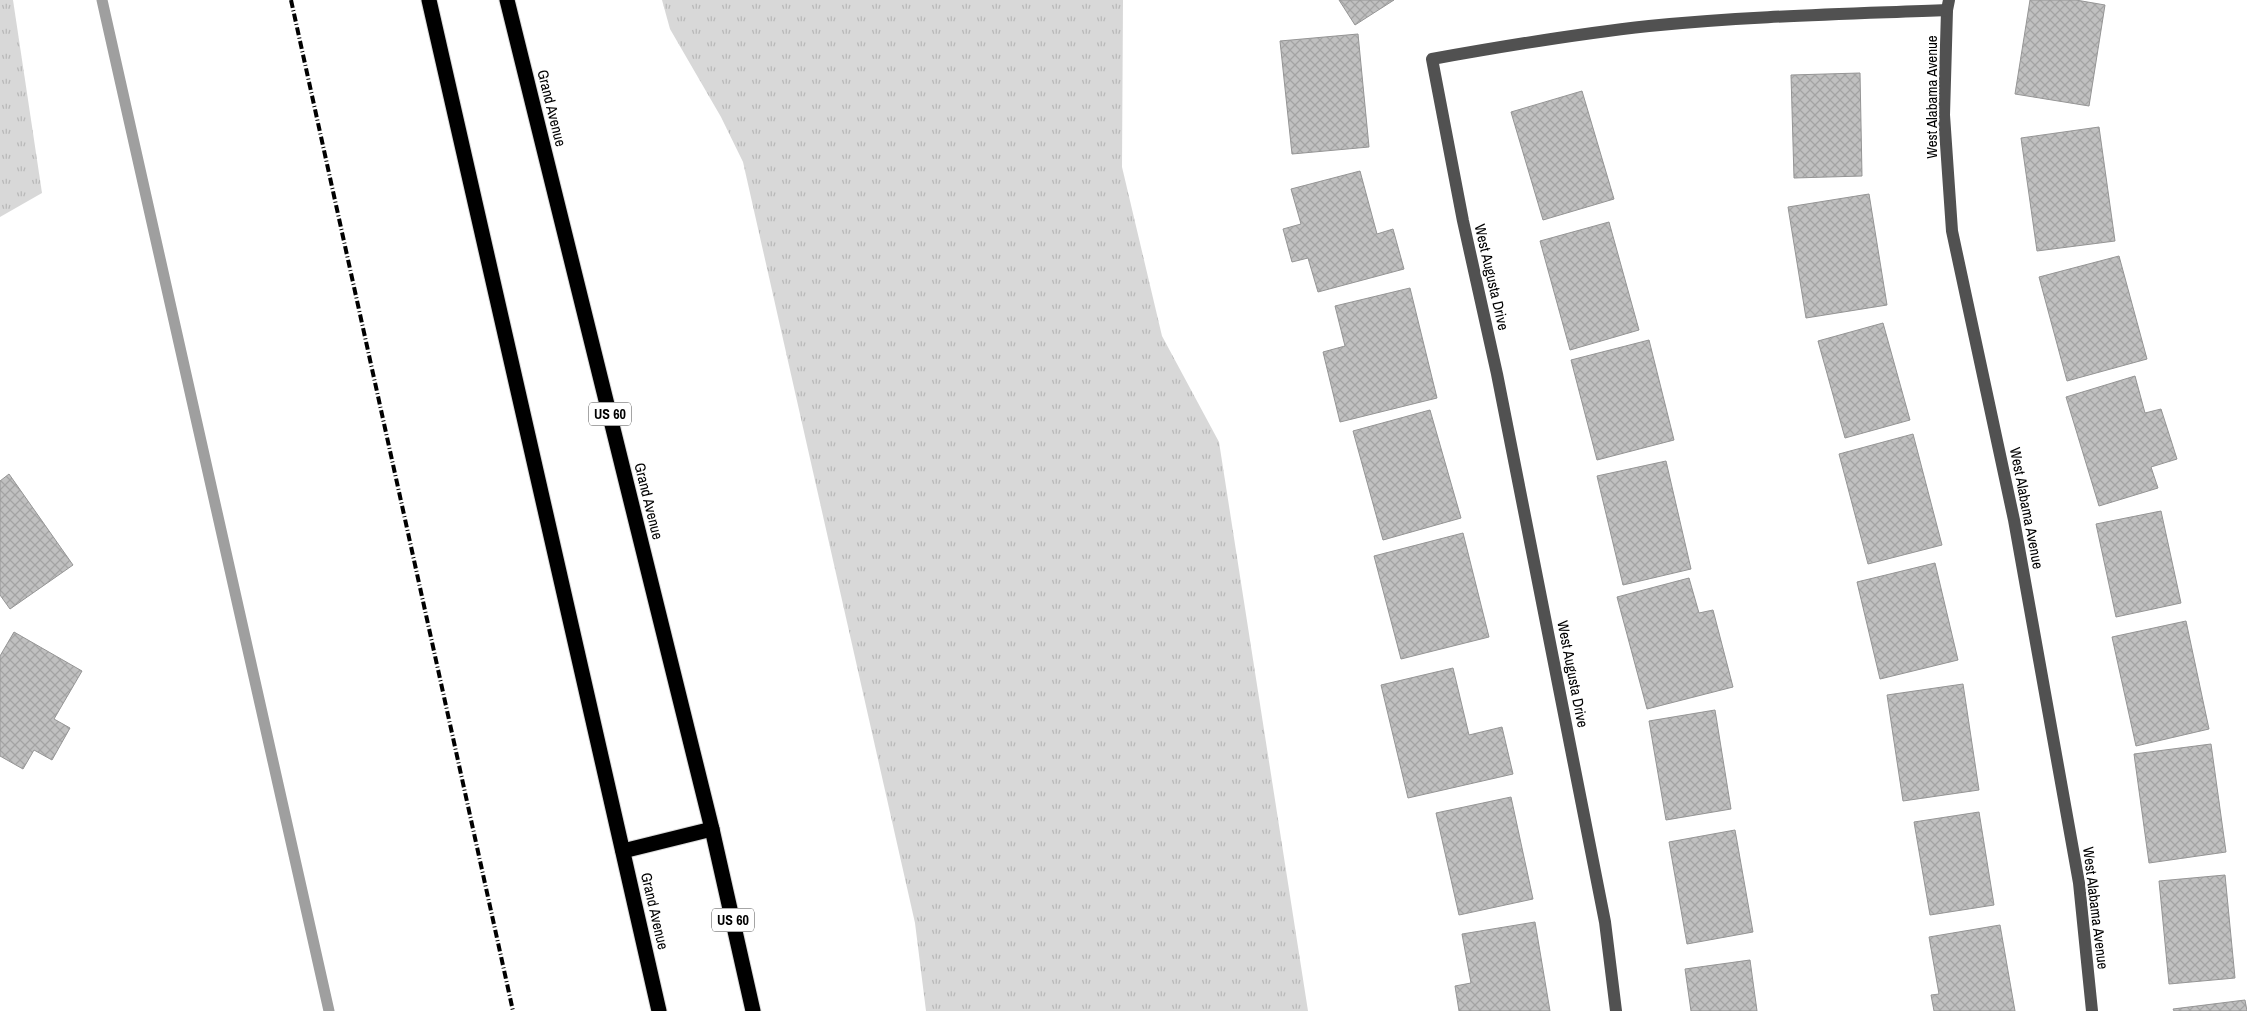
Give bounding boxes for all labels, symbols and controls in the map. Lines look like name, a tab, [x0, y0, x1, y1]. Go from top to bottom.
street label: West Alabama Avenue	[1921, 35, 1942, 159]
street label: Grand Avenue	[532, 67, 572, 149]
street label: West Augusta Drive	[1470, 222, 1514, 332]
road number: US 60	[589, 402, 631, 426]
street label: West Alabama Avenue	[2005, 445, 2049, 571]
street label: Grand Avenue	[629, 460, 669, 542]
street label: West Augusta Drive	[1552, 619, 1594, 729]
street label: West Alabama Avenue	[2078, 846, 2114, 971]
street label: Grand Avenue	[636, 870, 674, 952]
road number: US 60	[712, 908, 754, 932]

